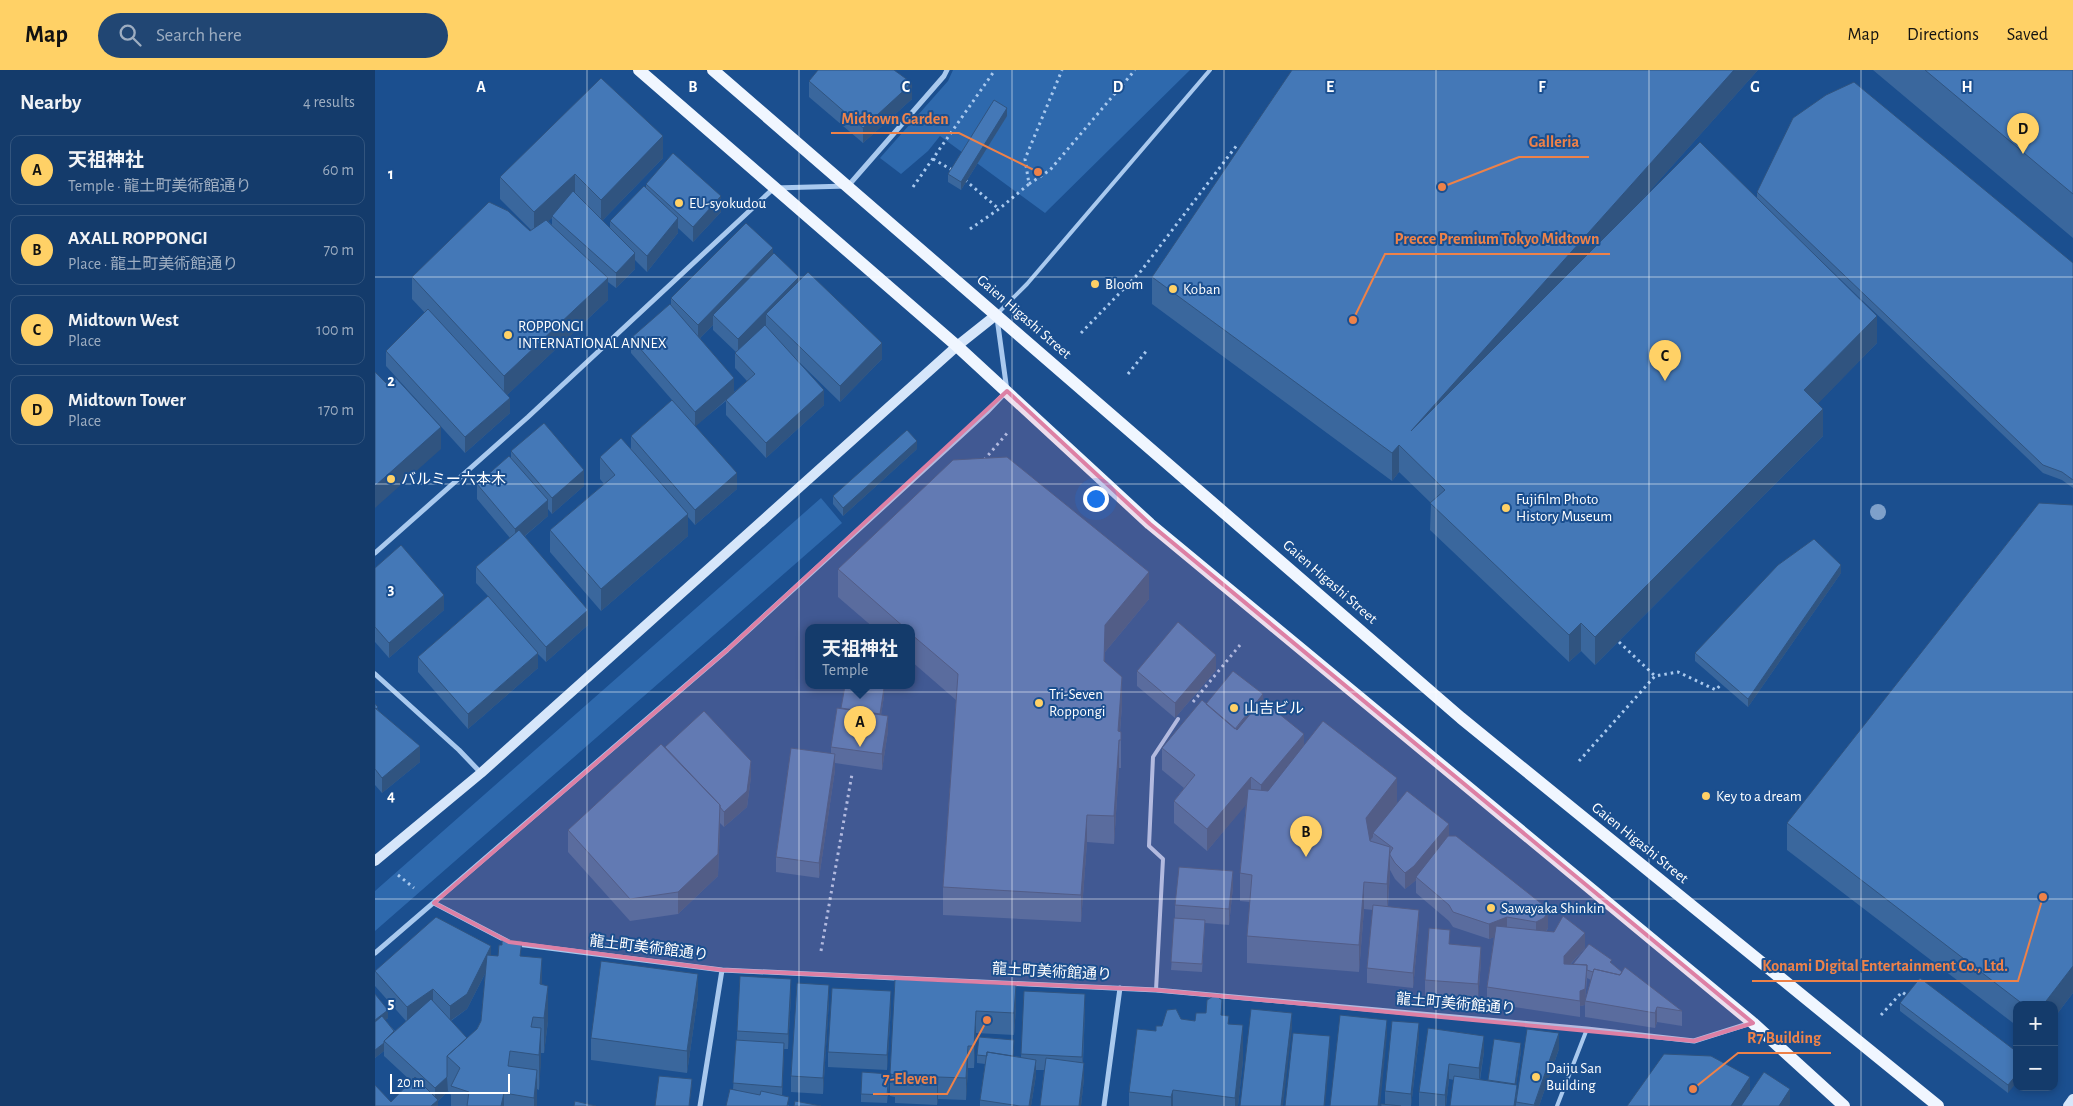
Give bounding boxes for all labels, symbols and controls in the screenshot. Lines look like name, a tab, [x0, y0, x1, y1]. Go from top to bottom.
search box	[98, 13, 448, 58]
icon: search	[116, 21, 144, 49]
text: Map	[25, 23, 68, 47]
text: Search here	[156, 26, 242, 45]
text: Map	[1848, 26, 1879, 44]
text: Directions	[1907, 26, 1979, 44]
text: Saved	[2007, 26, 2048, 44]
text: A	[476, 79, 486, 95]
text: B	[688, 79, 698, 95]
text: C	[902, 79, 911, 95]
text: D	[1113, 79, 1124, 95]
text: E	[1326, 79, 1334, 95]
text: F	[1538, 79, 1546, 95]
text: G	[1750, 79, 1760, 95]
text: H	[1961, 79, 1973, 95]
text: Nearby	[20, 92, 81, 113]
text: 4 results	[303, 94, 355, 110]
callout: Midtown Garden	[831, 102, 959, 133]
text: Midtown Garden	[841, 111, 949, 127]
pin: D	[2007, 113, 2039, 154]
callout: Galleria	[1519, 126, 1589, 157]
text: Galleria	[1529, 134, 1580, 150]
text: 天祖神社	[68, 151, 144, 170]
text: A	[32, 162, 42, 178]
text: 60 m	[323, 162, 354, 178]
text: 1	[388, 166, 394, 182]
text: Temple · 龍土町美術館通り	[68, 178, 251, 194]
place label: EU-syokudou	[689, 196, 766, 211]
marker: EU-syokudou	[673, 197, 685, 209]
callout: Precce Premium Tokyo Midtown	[1385, 223, 1610, 254]
text: AXALL ROPPONGI	[68, 229, 208, 248]
text: Precce Premium Tokyo Midtown	[1395, 231, 1599, 248]
text: B	[32, 242, 42, 258]
text: 70 m	[323, 242, 354, 258]
text: Place · 龍土町美術館通り	[68, 256, 238, 272]
street label: Gaien Higashi Street	[974, 272, 1074, 362]
place label: Bloom	[1105, 277, 1143, 292]
marker: Bloom	[1089, 278, 1101, 290]
place label: Koban	[1183, 282, 1220, 297]
marker: Koban	[1167, 283, 1179, 295]
text: Midtown West	[68, 311, 179, 330]
place label: ROPPONGI INTERNATIONAL ANNEX	[518, 319, 667, 351]
text: C	[33, 322, 41, 338]
text: 100 m	[316, 322, 354, 338]
marker: ROPPONGI INTERNATIONAL ANNEX	[502, 329, 514, 341]
text: Place	[68, 333, 101, 349]
pin: C	[1649, 340, 1681, 381]
text: 2	[387, 373, 395, 389]
text: Midtown Tower	[68, 391, 186, 410]
text: D	[32, 402, 42, 418]
text: 170 m	[318, 402, 354, 418]
text: Place	[68, 413, 101, 429]
place label: バルミー六本木	[401, 471, 506, 487]
marker: バルミー六本木	[385, 473, 397, 485]
your location	[1083, 486, 1109, 512]
place label: Fujifilm Photo History Museum	[1516, 492, 1612, 524]
marker: Fujifilm Photo History Museum	[1500, 502, 1512, 514]
street label: Gaien Higashi Street	[1280, 537, 1380, 627]
text: 3	[388, 581, 395, 597]
popup	[805, 624, 915, 689]
text: 天祖神社	[822, 640, 898, 659]
text: Temple	[822, 662, 868, 678]
place label: Tri-Seven Roppongi	[1049, 687, 1105, 719]
marker: Tri-Seven Roppongi	[1033, 697, 1045, 709]
place label: 山吉ビル	[1244, 700, 1304, 716]
marker: 山吉ビル	[1228, 702, 1240, 714]
pin: A	[844, 706, 876, 747]
text: 4	[387, 788, 395, 804]
place label: Key to a dream	[1716, 789, 1802, 804]
marker: Key to a dream	[1700, 790, 1712, 802]
street label: Gaien Higashi Street	[1589, 800, 1691, 886]
pin: B	[1290, 816, 1322, 857]
place label: Sawayaka Shinkin	[1501, 901, 1604, 916]
marker: Sawayaka Shinkin	[1485, 902, 1497, 914]
street label: 龍土町美術館通り	[589, 931, 710, 963]
callout: Konami Digital Entertainment Co., Ltd.	[1752, 950, 2018, 981]
text: Konami Digital Entertainment Co., Ltd.	[1762, 958, 2008, 974]
street label: 龍土町美術館通り	[992, 959, 1112, 983]
street label: 龍土町美術館通り	[1396, 989, 1517, 1017]
text: 5	[388, 995, 395, 1011]
map controls	[2013, 1001, 2058, 1091]
button: +	[2013, 1001, 2058, 1046]
callout: R7 Building	[1738, 1022, 1831, 1053]
text: R7 Building	[1747, 1030, 1822, 1046]
button: −	[2013, 1046, 2058, 1091]
place label: Daiju San Building	[1546, 1061, 1602, 1093]
callout: 7-Eleven	[873, 1063, 947, 1094]
scale bar	[390, 1071, 510, 1094]
text: 7-Eleven	[883, 1071, 937, 1087]
marker: Daiju San Building	[1530, 1071, 1542, 1083]
text: 20 m	[397, 1076, 424, 1090]

